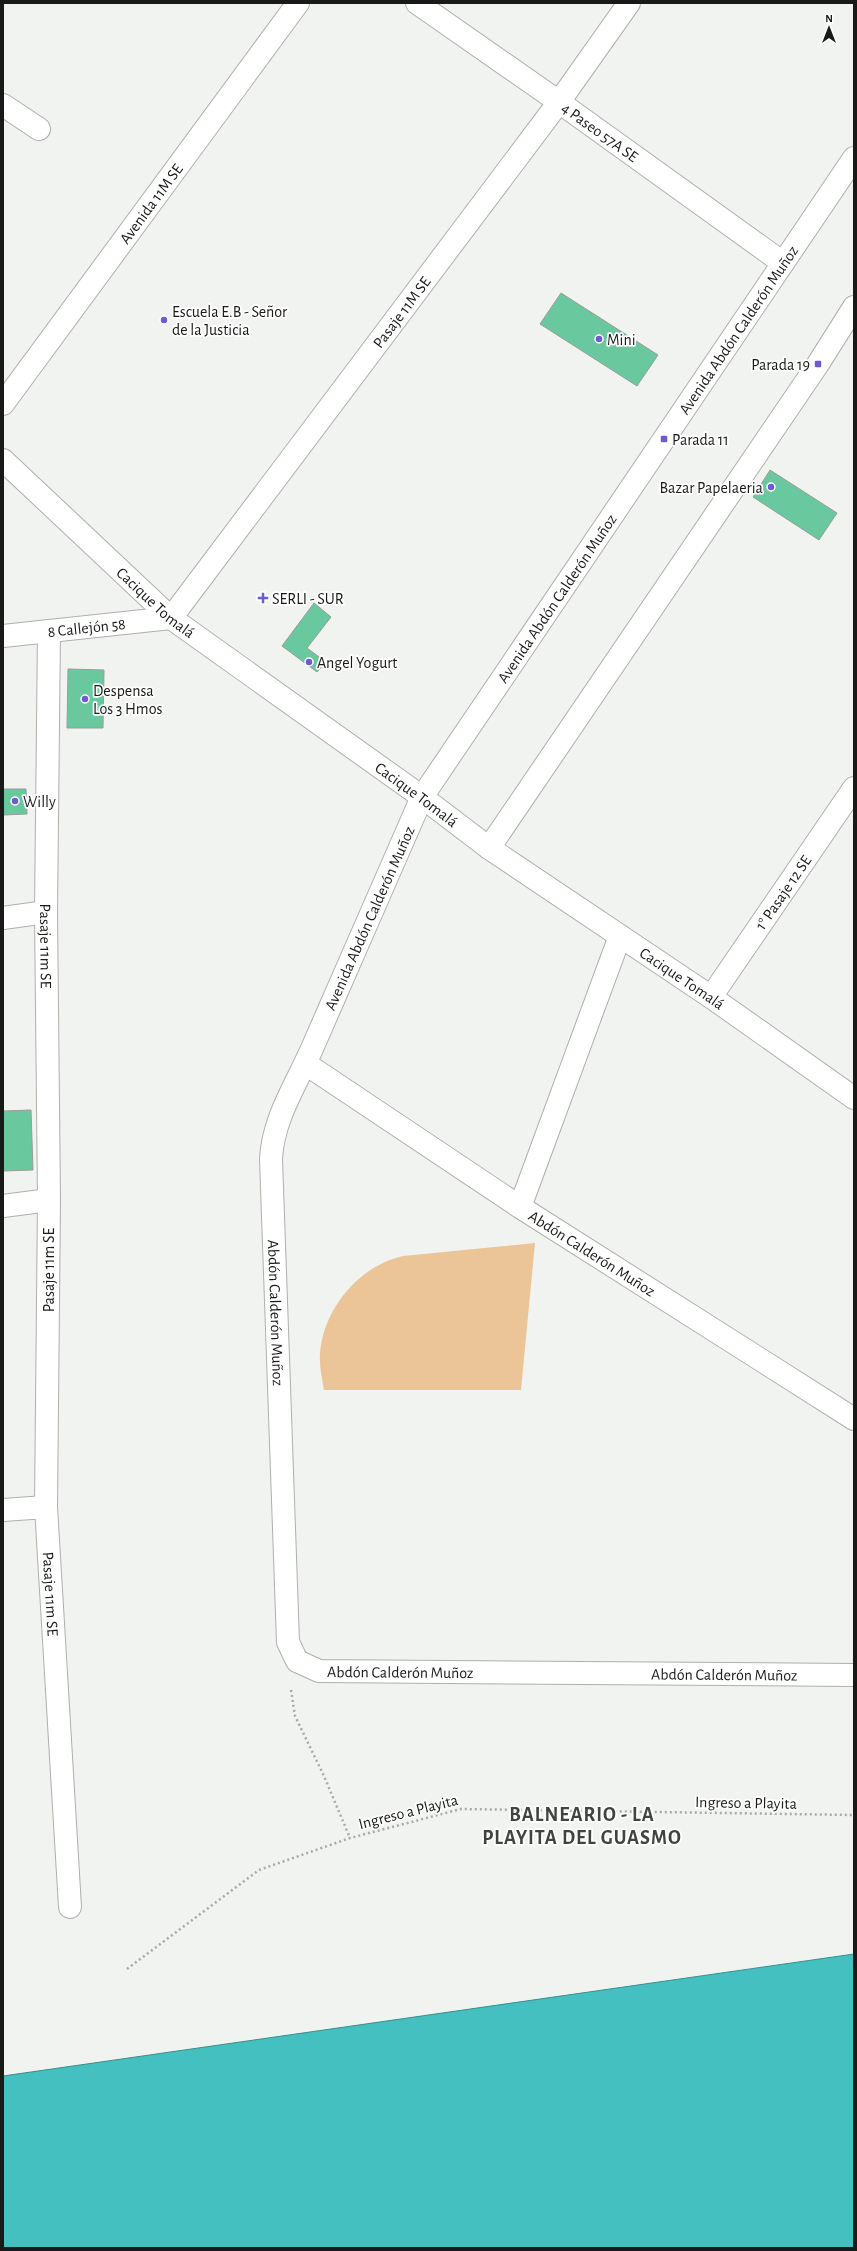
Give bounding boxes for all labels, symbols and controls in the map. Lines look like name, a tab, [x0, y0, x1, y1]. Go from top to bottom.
north arrow	[809, 8, 849, 48]
text: N	[825, 13, 833, 24]
street label: 4 Paseo 57A SE	[559, 100, 641, 165]
street label: Avenida 11M SE	[117, 161, 186, 247]
street label: Avenida Abdón Calderón Muñoz	[676, 243, 801, 418]
street label: Pasaje 11M SE	[370, 274, 434, 351]
place label: Escuela E.B - Señor de la Justicia	[172, 304, 288, 338]
marker: Escuela E.B - Señor de la Justicia	[159, 315, 169, 325]
place label: Mini	[607, 332, 636, 348]
marker: Mini	[594, 334, 604, 344]
place label: Parada 19	[751, 357, 810, 373]
marker: Parada 19	[813, 359, 823, 369]
place label: Parada 11	[672, 432, 729, 448]
marker: Parada 11	[659, 434, 669, 444]
place label: Bazar Papelaeria	[659, 480, 763, 496]
marker: Bazar Papelaeria	[766, 482, 776, 492]
street label: Avenida Abdón Calderón Muñoz	[495, 511, 620, 686]
street label: Cacique Tomalá	[113, 564, 197, 641]
place label: SERLI - SUR	[272, 591, 344, 607]
marker: SERLI - SUR	[257, 592, 269, 604]
street label: 8 Callejón 58	[47, 616, 126, 640]
place label: Angel Yogurt	[317, 655, 397, 671]
marker: Angel Yogurt	[304, 657, 314, 667]
place label: Despensa Los 3 Hmos	[93, 683, 163, 717]
marker: Despensa Los 3 Hmos	[80, 694, 90, 704]
street label: Cacique Tomalá	[372, 759, 461, 830]
place label: Willy	[23, 794, 56, 811]
marker: Willy	[10, 796, 20, 806]
street label: Avenida Abdón Calderón Muñoz	[322, 824, 418, 1013]
street label: 1° Pasaje 12 SE	[753, 852, 815, 933]
street label: Pasaje 11m SE	[36, 904, 54, 989]
street label: Cacique Tomalá	[637, 945, 727, 1013]
street label: Abdón Calderón Muñoz	[526, 1208, 658, 1300]
street label: Pasaje 11m SE	[41, 1227, 58, 1312]
street label: Abdón Calderón Muñoz	[265, 1239, 286, 1387]
street label: Pasaje 11m SE	[40, 1551, 61, 1637]
street label: Abdón Calderón Muñoz	[327, 1664, 474, 1681]
street label: Abdón Calderón Muñoz	[651, 1666, 798, 1684]
street label: Ingreso a Playita	[357, 1792, 460, 1833]
street label: Ingreso a Playita	[695, 1794, 797, 1813]
district label: BALNEARIO - LA PLAYITA DEL GUASMO	[482, 1805, 682, 1848]

